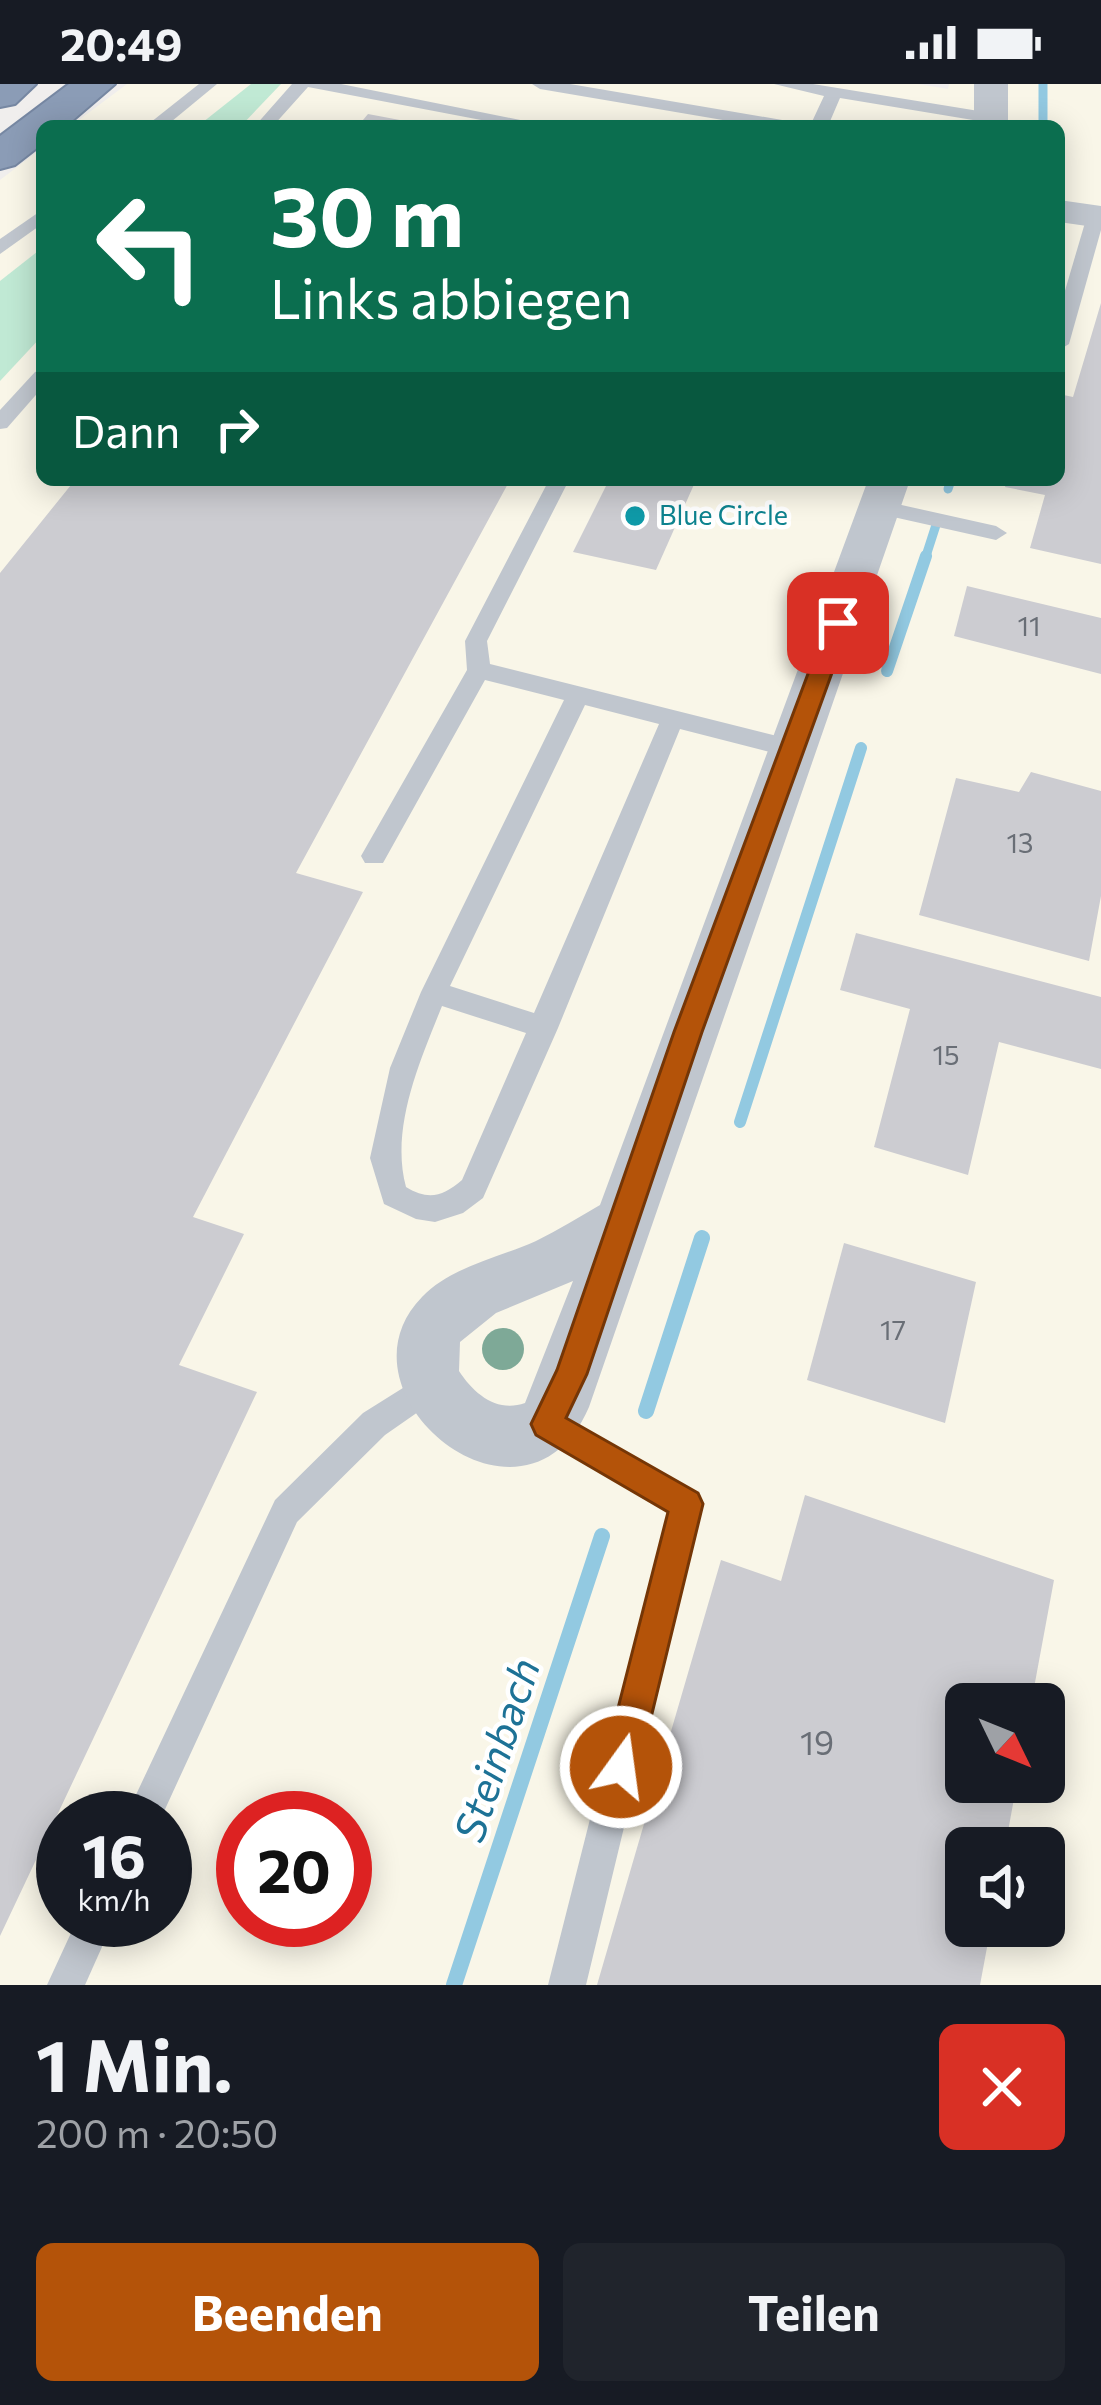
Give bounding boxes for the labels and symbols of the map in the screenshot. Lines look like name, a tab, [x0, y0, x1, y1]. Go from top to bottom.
place label: Blue Circle	[659, 498, 788, 531]
marker: Blue Circle	[622, 503, 648, 529]
pin	[787, 572, 889, 674]
house number: 11	[1017, 609, 1041, 642]
house number: 13	[1007, 826, 1033, 859]
house number: 15	[932, 1038, 960, 1071]
house number: 17	[880, 1313, 906, 1346]
water label: Steinbach	[441, 1651, 549, 1848]
north arrow	[945, 1683, 1065, 1803]
position arrow	[558, 1704, 684, 1830]
house number: 19	[800, 1721, 834, 1762]
speed limit sign: 20	[216, 1791, 372, 1947]

